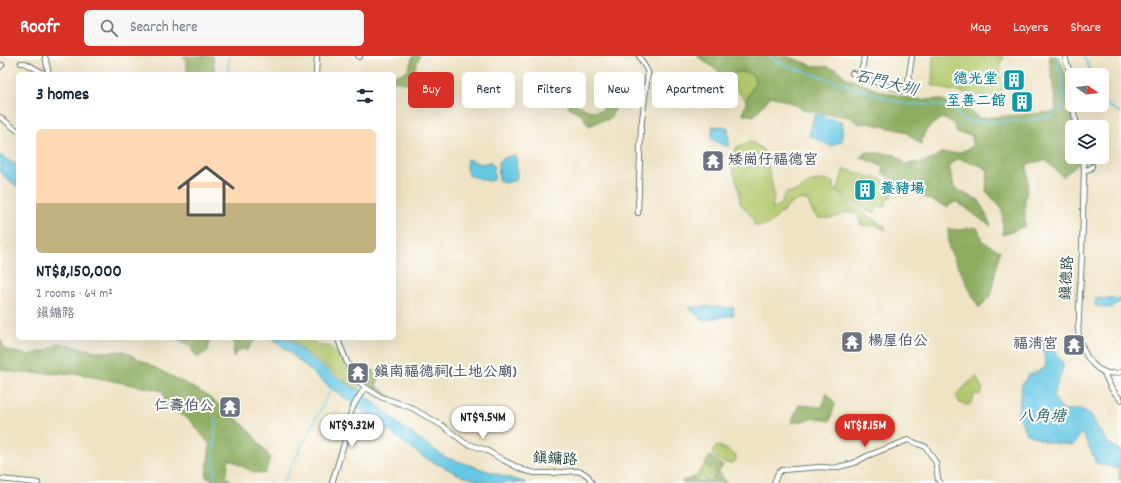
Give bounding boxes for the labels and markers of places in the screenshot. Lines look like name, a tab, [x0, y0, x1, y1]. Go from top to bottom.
building icon: 德光堂	[1001, 67, 1027, 93]
place label: 德光堂	[953, 69, 998, 91]
building icon: 至善二館	[1009, 89, 1035, 115]
place label: 至善二館	[946, 91, 1006, 113]
temple icon: 矮崗仔福德宮	[700, 148, 726, 174]
place label: 矮崗仔福德宮	[728, 150, 818, 172]
building icon: 養豬場	[852, 177, 878, 203]
place label: 養豬場	[880, 179, 925, 201]
temple icon: 楊屋伯公	[839, 329, 865, 355]
place label: 楊屋伯公	[868, 331, 928, 353]
temple icon: 福清宮	[1061, 332, 1087, 358]
place label: 福清宮	[1013, 334, 1058, 356]
temple icon: 鎮南福德祠(土地公廟)	[345, 360, 371, 386]
place label: 鎮南福德祠(土地公廟)	[374, 362, 517, 384]
temple icon: 仁壽伯公	[217, 394, 243, 420]
place label: 仁壽伯公	[154, 396, 214, 418]
pin: NT$9.54M	[442, 406, 524, 440]
pin: NT$9.32M	[311, 414, 393, 448]
pin: NT$8.15M	[824, 414, 906, 448]

